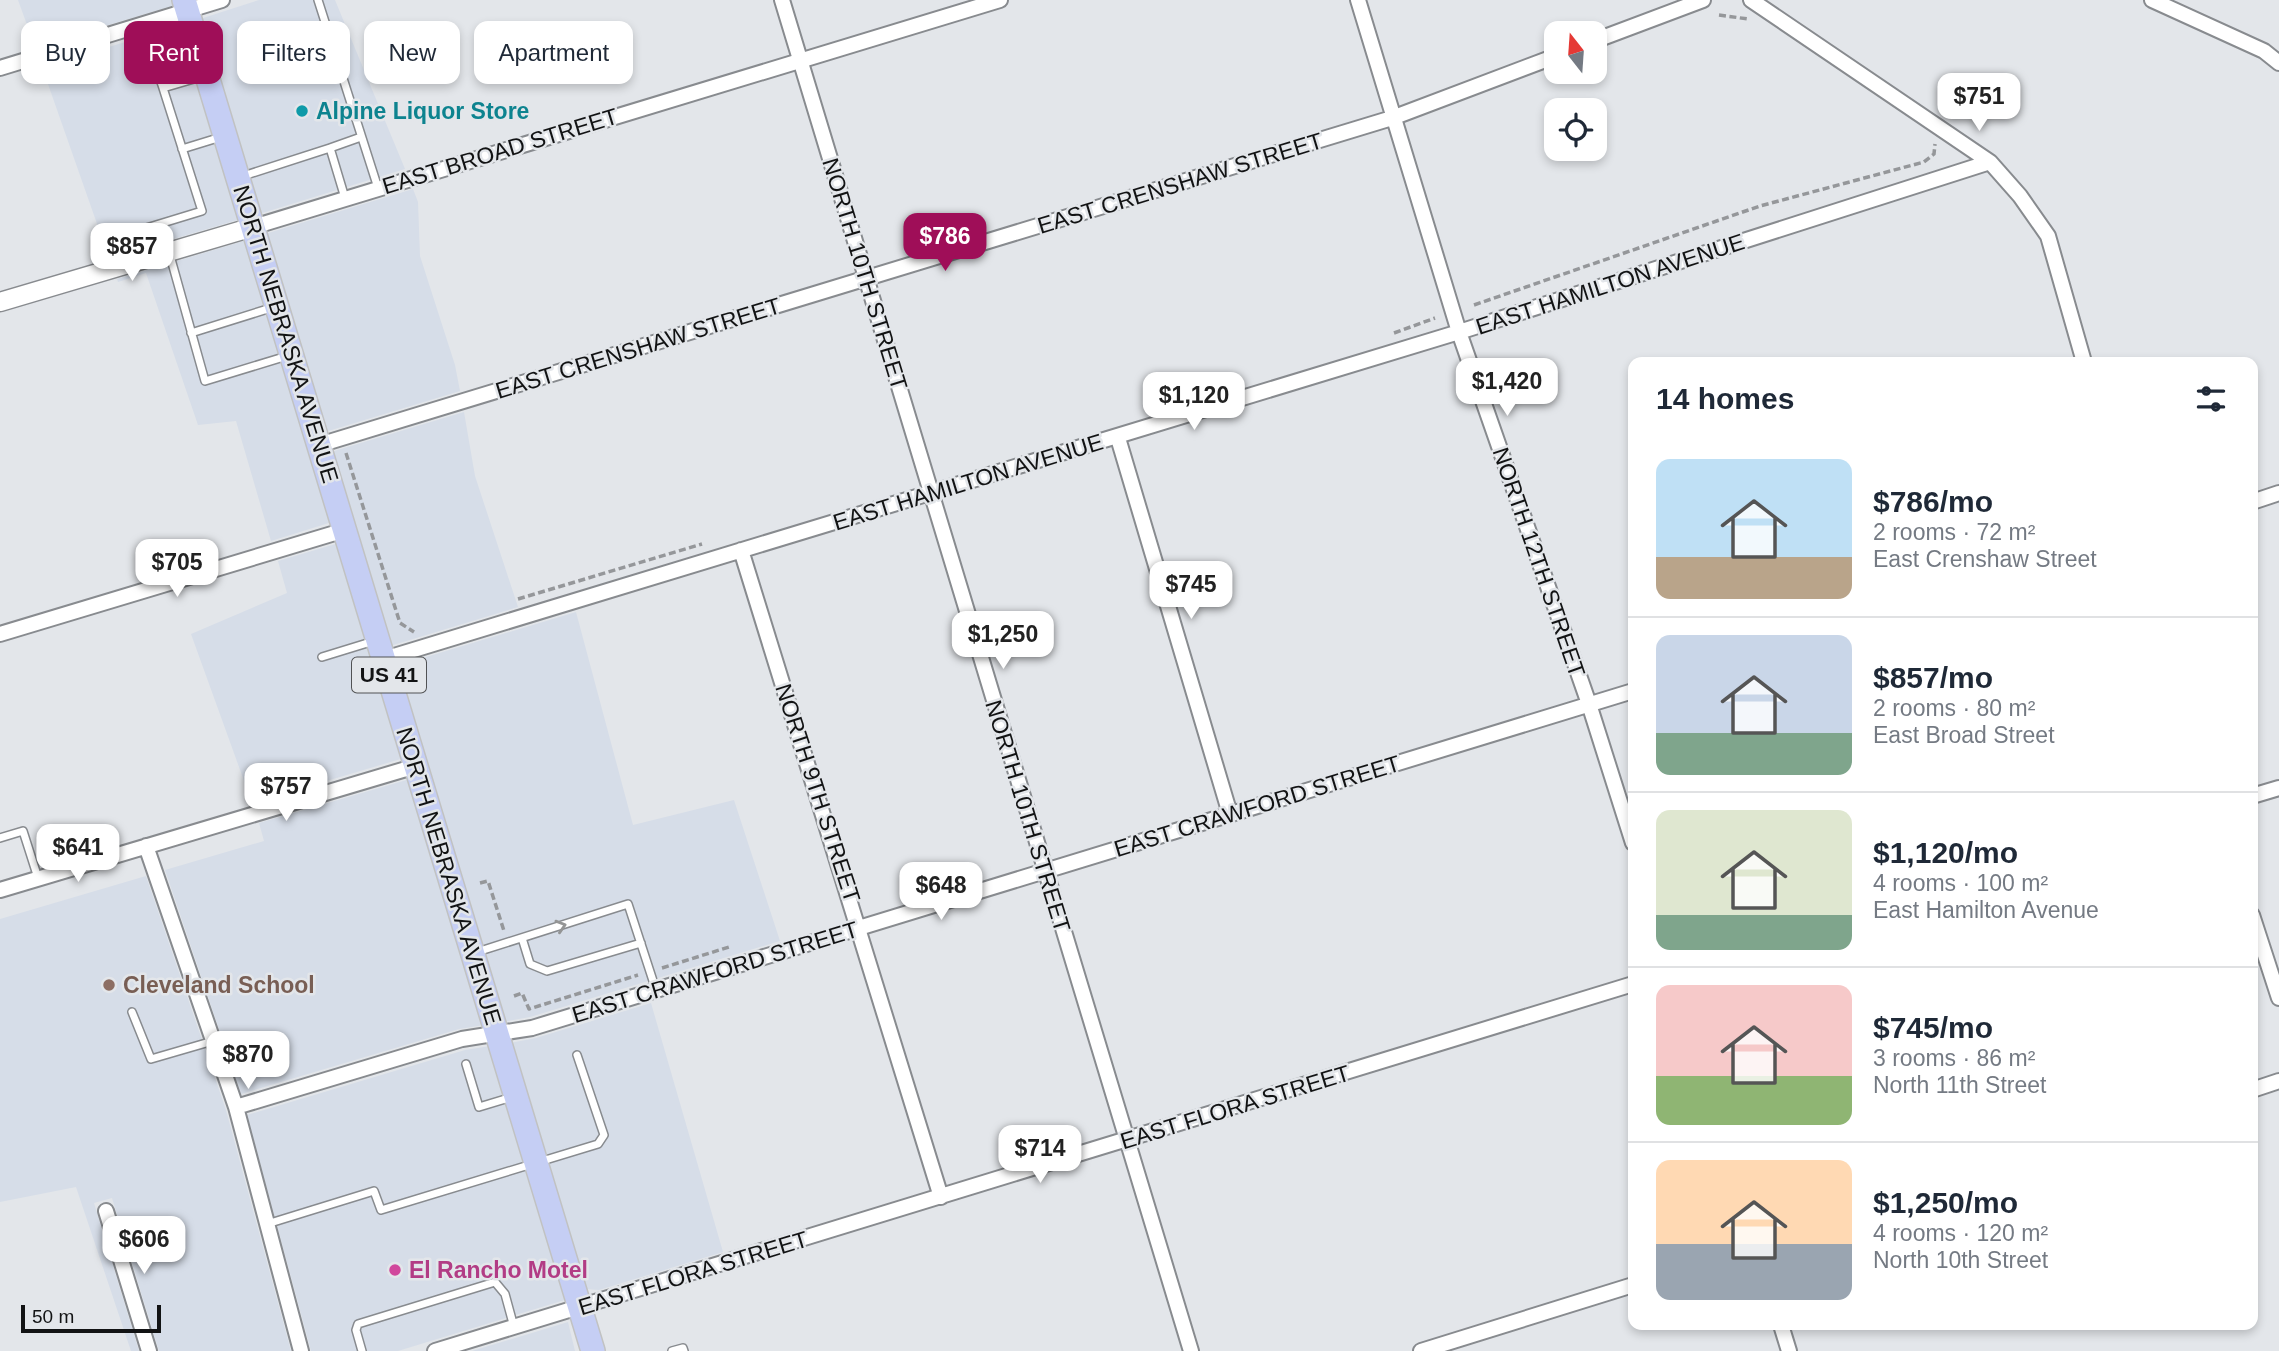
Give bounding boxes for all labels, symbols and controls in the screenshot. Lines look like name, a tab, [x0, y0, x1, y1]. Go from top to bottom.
chip: Buy	[21, 21, 110, 84]
chip: Rent	[124, 21, 223, 84]
chip: Filters	[237, 21, 350, 84]
chip: New	[364, 21, 460, 84]
chip: Apartment	[474, 21, 633, 84]
north arrow	[1544, 21, 1606, 84]
map controls	[1544, 21, 1607, 161]
pin: $751	[1938, 74, 2020, 133]
text: $751	[1953, 83, 2005, 109]
place label: Alpine Liquor Store	[316, 98, 529, 124]
button: locate	[1544, 98, 1607, 161]
marker: Alpine Liquor Store	[294, 103, 310, 119]
street label: EAST BROAD STREET	[379, 103, 621, 199]
street label: EAST CRENSHAW STREET	[1034, 127, 1326, 239]
street label: NORTH 10TH STREET	[817, 155, 913, 393]
street label: NORTH NEBRASKA AVENUE	[228, 182, 344, 486]
pin: $786	[904, 214, 986, 273]
text: $786	[919, 223, 971, 249]
pin: $857	[91, 224, 173, 283]
street label: EAST HAMILTON AVENUE	[1472, 228, 1748, 340]
text: $857	[106, 233, 158, 259]
street label: EAST CRENSHAW STREET	[492, 292, 784, 404]
pin: $1,420	[1450, 358, 1564, 418]
text: $1,420	[1472, 368, 1542, 394]
pin: $1,120	[1137, 372, 1251, 432]
icon: filters	[2192, 380, 2230, 418]
text: $1,120	[1159, 382, 1229, 408]
text: 14 homes	[1656, 382, 1794, 415]
street label: EAST HAMILTON AVENUE	[830, 429, 1106, 535]
street label: NORTH 12TH STREET	[1487, 444, 1591, 680]
text: $786/mo	[1873, 485, 1993, 518]
icon: home	[1712, 487, 1796, 571]
text: 2 rooms · 72 m²	[1873, 519, 2035, 545]
pin: $705	[136, 540, 218, 599]
text: East Crenshaw Street	[1873, 546, 2097, 572]
text: $705	[151, 549, 203, 575]
pin: $745	[1150, 562, 1232, 621]
text: $745	[1165, 571, 1217, 597]
pin: $1,250	[946, 612, 1060, 671]
text: $1,250	[968, 621, 1038, 647]
road number: US 41	[352, 658, 426, 692]
text: $857/mo	[1873, 661, 1993, 694]
icon: home	[1712, 663, 1796, 747]
street label: NORTH 9TH STREET	[770, 680, 866, 906]
text: 2 rooms · 80 m²	[1873, 695, 2035, 721]
street label: NORTH 10TH STREET	[980, 697, 1076, 935]
text: East Broad Street	[1873, 722, 2055, 748]
street label: NORTH NEBRASKA AVENUE	[391, 724, 507, 1028]
street label: EAST CRAWFORD STREET	[1111, 750, 1403, 862]
pin: $757	[245, 764, 327, 823]
text: $757	[260, 773, 312, 799]
pin: $641	[37, 824, 119, 884]
text: $641	[52, 834, 104, 860]
text: $1,120/mo	[1873, 836, 2018, 869]
icon: home	[1712, 838, 1796, 922]
pin: $648	[900, 862, 982, 922]
text: 4 rooms · 100 m²	[1873, 870, 2048, 896]
text: $648	[915, 872, 967, 898]
text: East Hamilton Avenue	[1873, 897, 2099, 923]
street label: EAST CRAWFORD STREET	[569, 916, 861, 1028]
one-way arrow	[555, 919, 567, 934]
place label: Cleveland School	[123, 972, 315, 998]
marker: Cleveland School	[101, 977, 117, 993]
text: $745/mo	[1873, 1011, 1993, 1044]
icon: home	[1712, 1013, 1796, 1097]
pin: $870	[207, 1032, 289, 1091]
text: $870	[222, 1041, 274, 1067]
text: 3 rooms · 86 m²	[1873, 1045, 2035, 1071]
street label: EAST FLORA STREET	[1117, 1060, 1353, 1154]
text: North 11th Street	[1873, 1072, 2046, 1098]
pin: $714	[999, 1126, 1081, 1185]
text: $714	[1014, 1135, 1066, 1161]
text: $1,250/mo	[1873, 1186, 2018, 1219]
icon: home	[1712, 1188, 1796, 1272]
pin: $606	[103, 1216, 185, 1276]
text: 4 rooms · 120 m²	[1873, 1220, 2048, 1246]
text: $606	[118, 1226, 170, 1252]
street label: EAST FLORA STREET	[575, 1226, 811, 1320]
text: North 10th Street	[1873, 1247, 2048, 1273]
place label: El Rancho Motel	[409, 1257, 588, 1283]
marker: El Rancho Motel	[387, 1262, 403, 1278]
scale bar	[21, 1302, 161, 1334]
text: 50 m	[32, 1306, 74, 1327]

